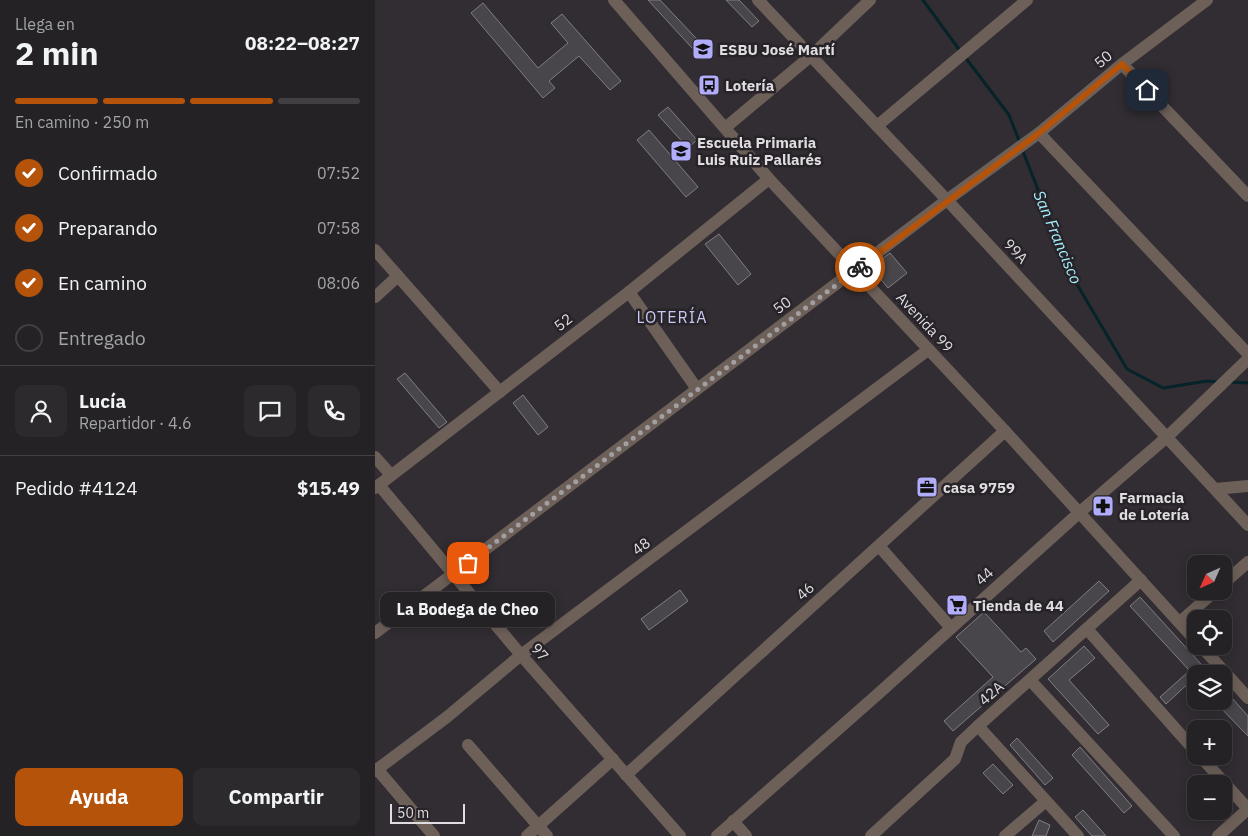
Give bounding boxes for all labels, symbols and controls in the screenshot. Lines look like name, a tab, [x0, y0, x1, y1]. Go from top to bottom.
text: Llega en	[15, 14, 75, 34]
text: 08:22–08:27	[245, 31, 360, 55]
text: 2 min	[15, 32, 99, 74]
school or university icon: ESBU José Martí	[691, 37, 715, 61]
place label: ESBU José Martí	[719, 40, 835, 59]
street label: 50	[1090, 46, 1116, 72]
pin	[1126, 69, 1168, 111]
bus stop icon: Lotería	[697, 73, 721, 97]
place label: Lotería	[725, 76, 775, 95]
icon: home	[1133, 76, 1161, 104]
text: En camino · 250 m	[15, 112, 149, 132]
place label: Escuela Primaria Luis Ruiz Pallarés	[697, 133, 822, 169]
school or university icon: Escuela Primaria Luis Ruiz Pallarés	[669, 139, 693, 163]
icon: check	[15, 159, 43, 187]
text: Confirmado	[58, 161, 157, 185]
text: 07:52	[317, 163, 360, 183]
water label: San Francisco	[1029, 187, 1087, 287]
icon: check	[15, 214, 43, 242]
text: Preparando	[58, 216, 157, 240]
text: 07:58	[317, 218, 360, 238]
street label: 99A	[1000, 234, 1033, 268]
courier	[835, 242, 885, 292]
icon: bike	[846, 253, 874, 281]
icon: check	[15, 269, 43, 297]
text: En camino	[58, 271, 147, 295]
text: 08:06	[317, 273, 360, 293]
street label: Avenida 99	[892, 288, 958, 356]
street label: 50	[769, 292, 795, 318]
district label: LOTERÍA	[637, 306, 707, 327]
street label: 52	[550, 309, 576, 335]
text: Entregado	[58, 326, 146, 350]
button: person	[15, 385, 67, 437]
button: chat	[244, 385, 296, 437]
button: phone	[308, 385, 360, 437]
text: Lucía	[79, 389, 126, 413]
text: Repartidor · 4.6	[79, 413, 192, 433]
office icon: casa 9759	[915, 475, 939, 499]
text: Pedido #4124	[15, 476, 138, 500]
text: $15.49	[297, 476, 360, 500]
place label: casa 9759	[943, 478, 1015, 497]
place label: Farmacia de Lotería	[1119, 488, 1190, 524]
pharmacy icon: Farmacia de Lotería	[1091, 494, 1115, 518]
street label: 48	[628, 533, 654, 559]
pin	[447, 542, 489, 584]
icon: bag	[454, 549, 482, 577]
north arrow	[1187, 555, 1233, 600]
map controls	[1187, 555, 1232, 820]
street label: 44	[971, 563, 997, 589]
street label: 46	[792, 578, 818, 604]
callout: La Bodega de Cheo	[381, 593, 555, 628]
supermarket icon: Tienda de 44	[945, 593, 969, 617]
place label: Tienda de 44	[973, 596, 1064, 615]
text: La Bodega de Cheo	[397, 599, 538, 619]
button: locate	[1187, 610, 1232, 655]
street label: 97	[527, 639, 553, 665]
button: layers	[1187, 665, 1232, 710]
street label: 42A	[974, 677, 1008, 709]
button: +	[1187, 720, 1232, 765]
button: Ayuda	[15, 768, 183, 826]
button: Compartir	[193, 768, 360, 826]
button: −	[1187, 775, 1232, 820]
scale bar	[390, 801, 465, 824]
text: 50 m	[397, 804, 429, 822]

